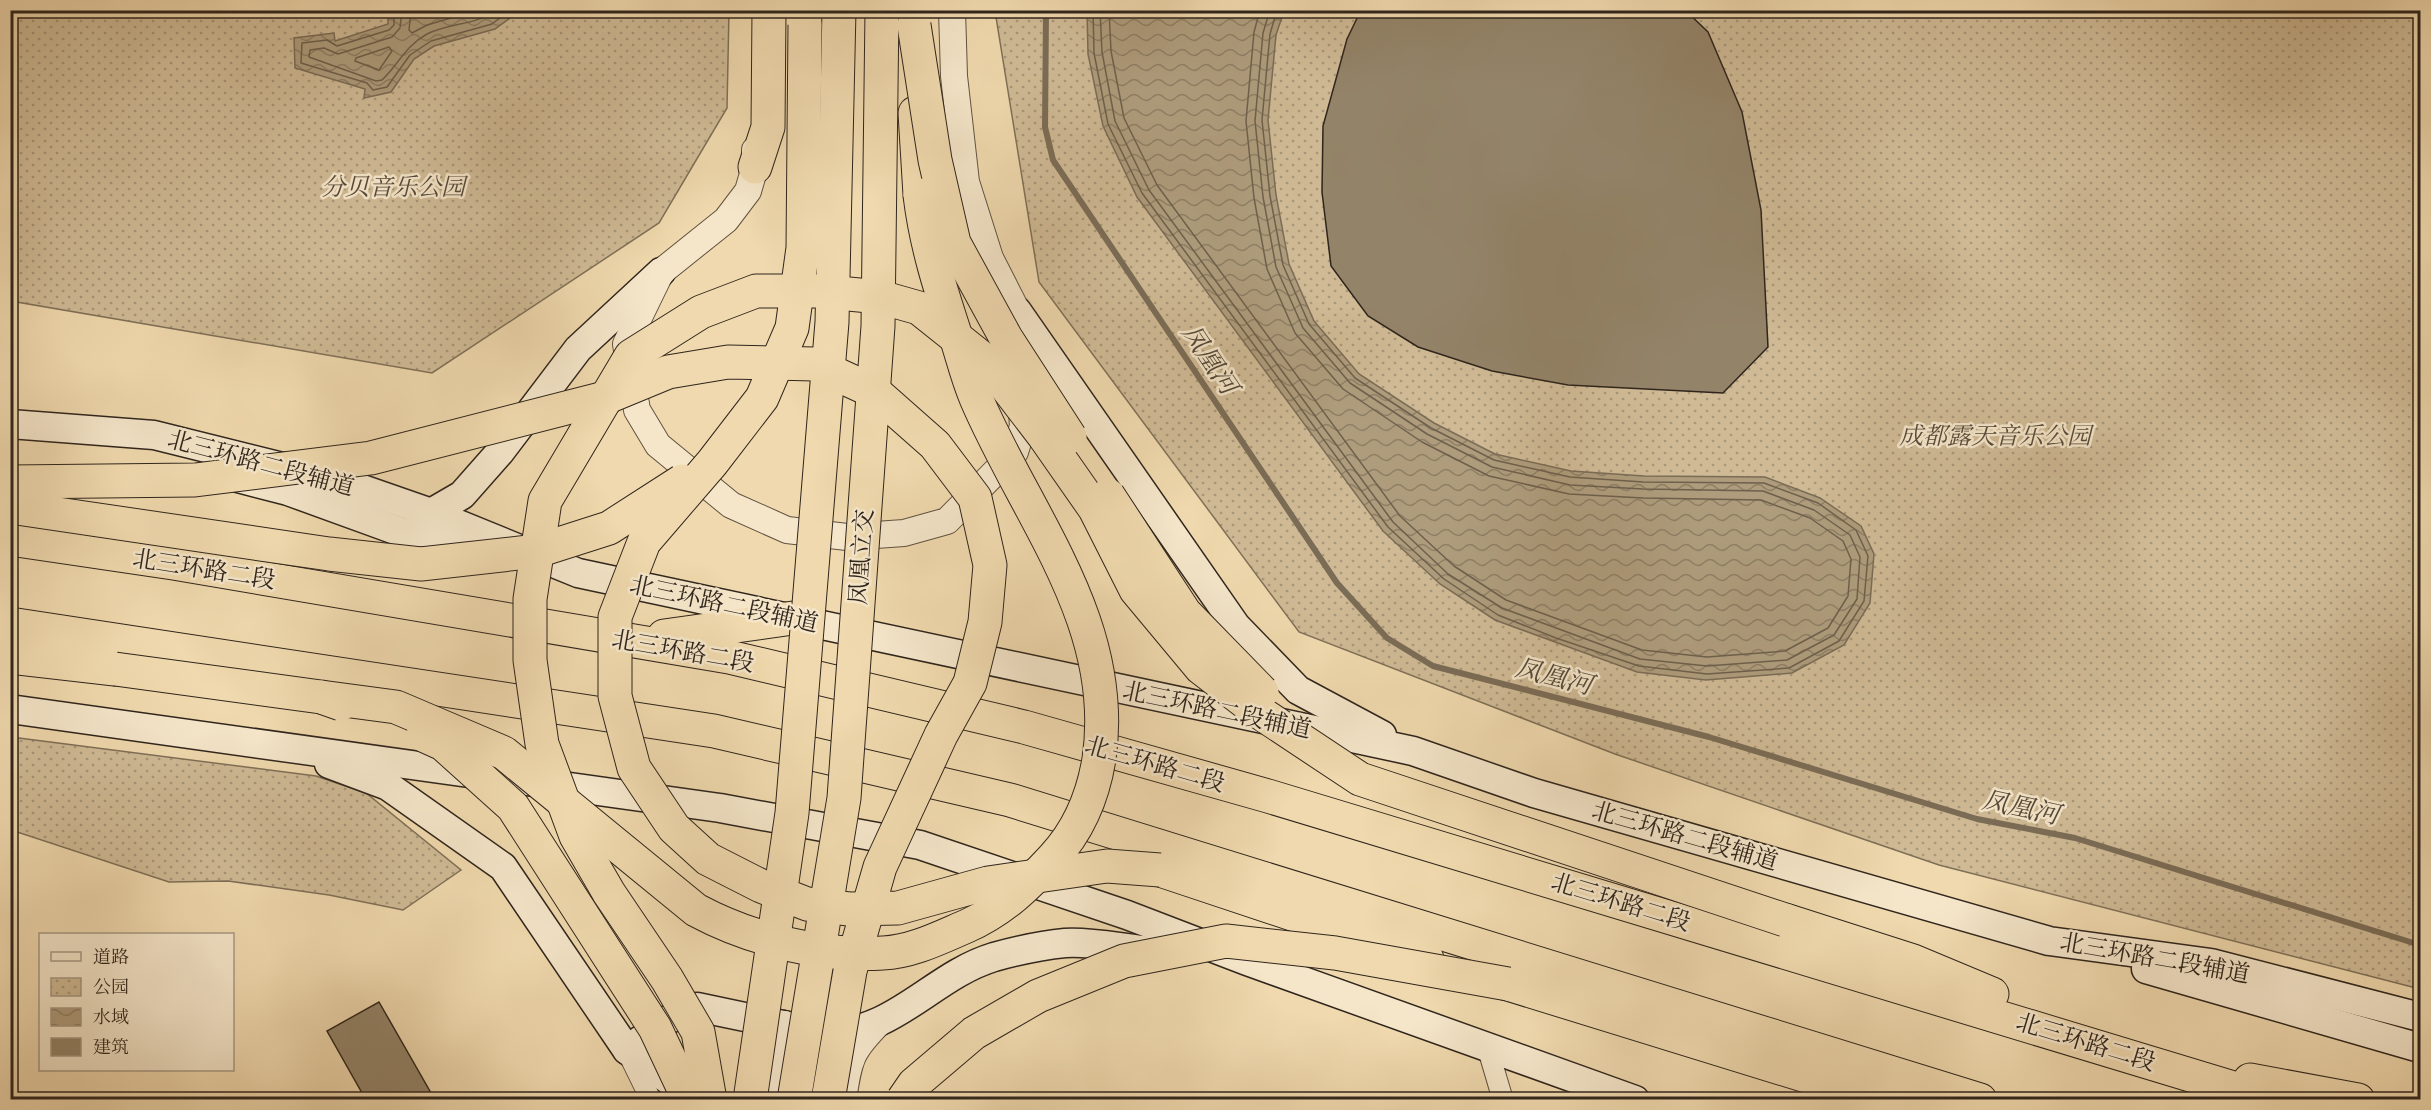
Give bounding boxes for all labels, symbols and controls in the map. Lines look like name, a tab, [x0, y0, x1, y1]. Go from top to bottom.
park label: 分贝音乐公园	[321, 172, 469, 202]
water label: 凤凰河	[1175, 318, 1247, 404]
park label: 成都露天音乐公园	[1899, 421, 2095, 451]
street label: 北三环路二段辅道	[164, 424, 358, 502]
street label: 凤凰立交	[843, 508, 879, 606]
street label: 北三环路二段	[131, 543, 277, 595]
street label: 北三环路二段辅道	[627, 569, 821, 639]
street label: 北三环路二段	[609, 624, 757, 678]
water label: 凤凰河	[1512, 651, 1600, 702]
street label: 北三环路二段辅道	[1120, 675, 1314, 745]
street label: 北三环路二段	[1082, 730, 1228, 798]
water label: 凤凰河	[1980, 783, 2066, 832]
street label: 北三环路二段辅道	[1589, 795, 1781, 877]
street label: 北三环路二段	[1548, 867, 1694, 937]
street label: 北三环路二段辅道	[2058, 927, 2252, 989]
legend	[39, 933, 234, 1071]
text: 道路	[93, 946, 129, 968]
text: 公园	[93, 976, 129, 998]
text: 水域	[93, 1006, 129, 1028]
street label: 北三环路二段	[2013, 1007, 2159, 1077]
text: 建筑	[93, 1036, 129, 1058]

